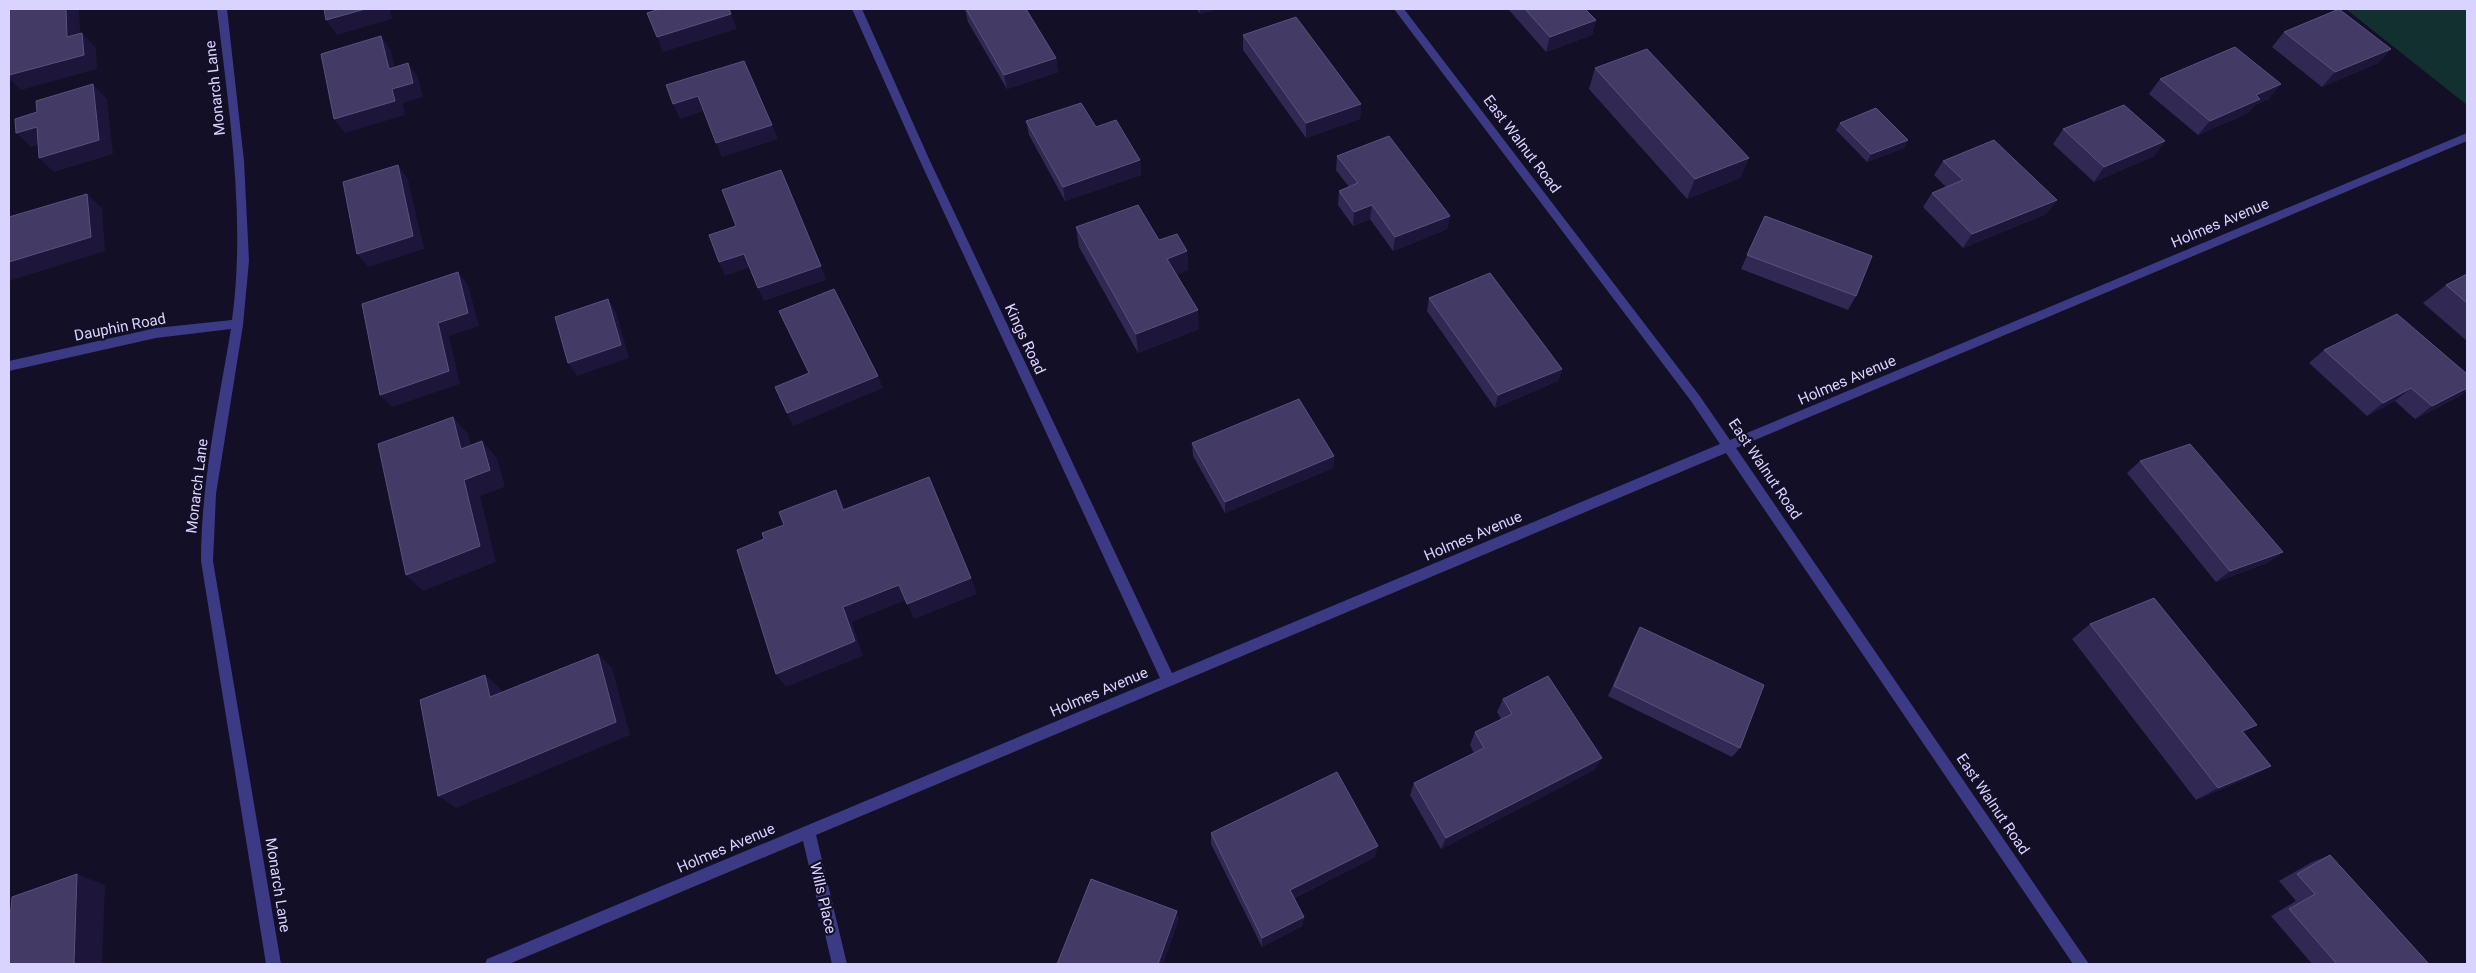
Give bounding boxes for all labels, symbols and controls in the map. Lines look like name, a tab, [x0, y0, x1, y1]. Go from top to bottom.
street label: Monarch Lane	[201, 40, 229, 136]
street label: East Walnut Road	[1479, 92, 1565, 196]
street label: Holmes Avenue	[2168, 194, 2272, 252]
street label: Kings Road	[1001, 301, 1049, 377]
street label: Dauphin Road	[73, 309, 167, 345]
street label: Holmes Avenue	[1795, 351, 1899, 409]
street label: East Walnut Road	[1725, 415, 1805, 523]
street label: Monarch Lane	[182, 438, 212, 534]
street label: Holmes Avenue	[1421, 507, 1525, 565]
street label: Holmes Avenue	[1047, 663, 1151, 721]
street label: East Walnut Road	[1953, 750, 2033, 858]
street label: Holmes Avenue	[674, 819, 778, 877]
street label: Monarch Lane	[262, 836, 294, 934]
street label: Wills Place	[806, 861, 840, 936]

